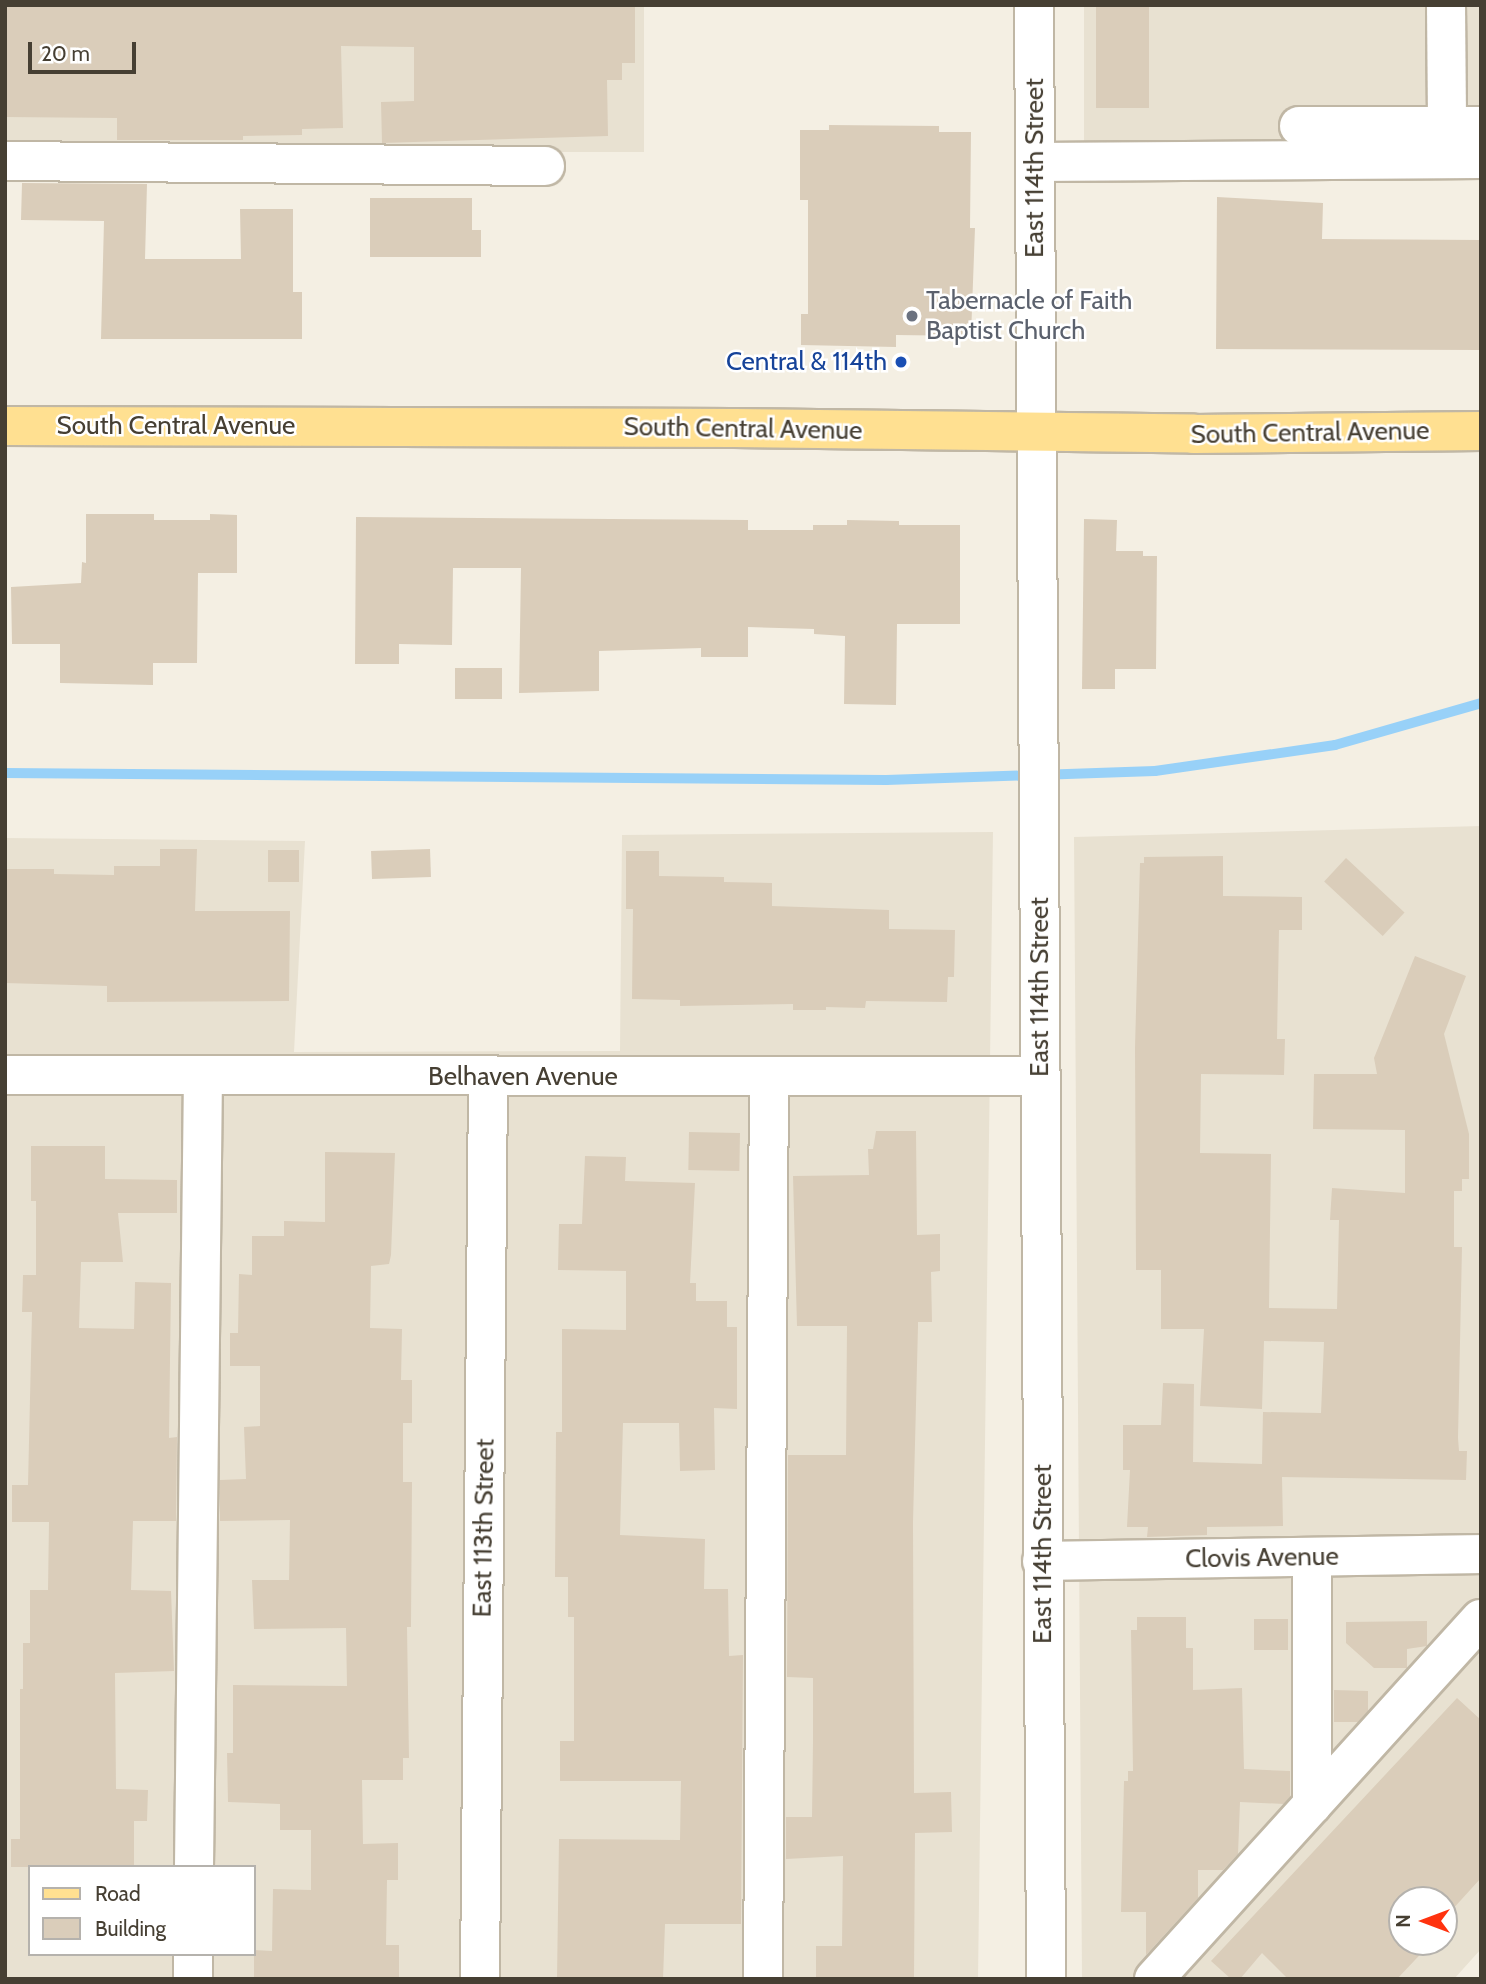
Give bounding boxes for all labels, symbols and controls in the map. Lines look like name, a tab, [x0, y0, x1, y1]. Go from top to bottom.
scale bar	[32, 28, 140, 72]
text: 20 m	[41, 41, 90, 66]
street label: East 114th Street	[1019, 78, 1051, 258]
place label: Tabernacle of Faith Baptist Church	[926, 285, 1132, 346]
marker: Tabernacle of Faith Baptist Church	[904, 308, 920, 324]
place label: Central & 114th	[726, 346, 887, 378]
marker: Central & 114th	[893, 354, 909, 370]
street label: South Central Avenue	[57, 410, 295, 442]
street label: South Central Avenue	[623, 411, 863, 447]
street label: South Central Avenue	[1190, 415, 1430, 451]
street label: East 114th Street	[1024, 897, 1056, 1077]
street label: Belhaven Avenue	[428, 1061, 618, 1093]
street label: East 113th Street	[467, 1438, 501, 1618]
street label: East 114th Street	[1027, 1464, 1059, 1644]
street label: Clovis Avenue	[1185, 1541, 1339, 1575]
legend	[28, 1865, 256, 1956]
text: Road	[95, 1881, 141, 1906]
north arrow	[1388, 1886, 1458, 1956]
text: N	[1392, 1914, 1415, 1928]
text: Building	[95, 1916, 166, 1941]

